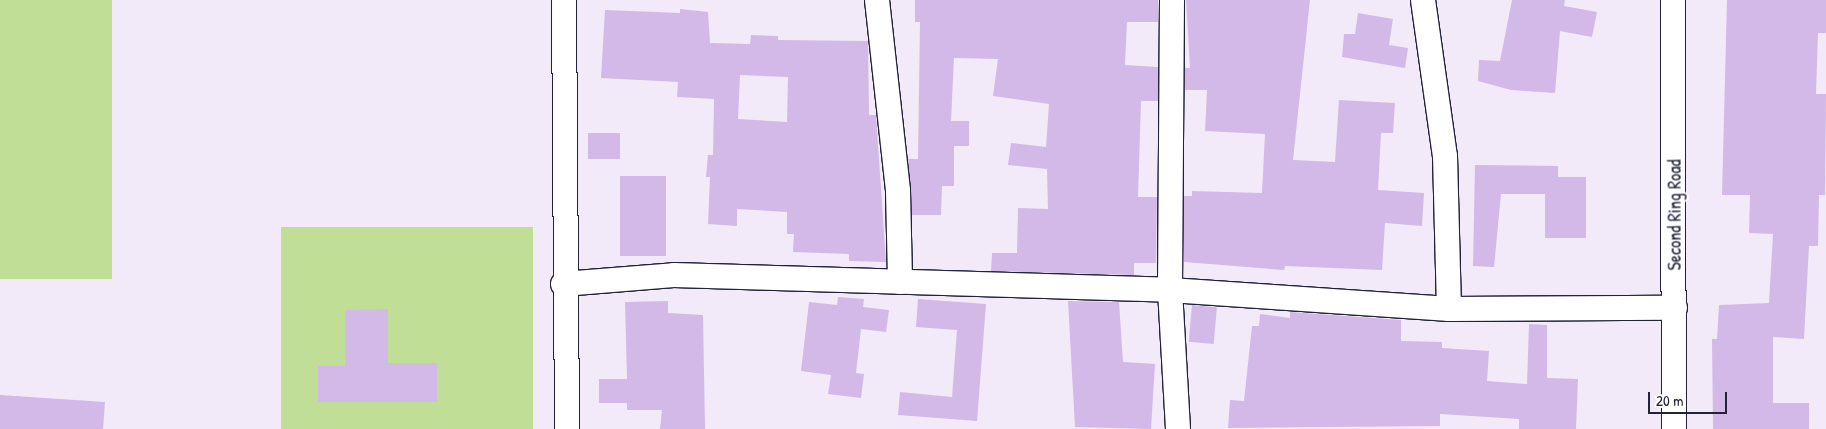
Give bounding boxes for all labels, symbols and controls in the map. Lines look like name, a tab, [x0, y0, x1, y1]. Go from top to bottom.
street label: Second Ring Road	[1664, 160, 1686, 270]
scale bar	[1651, 382, 1730, 414]
text: 20 m	[1656, 390, 1683, 411]

